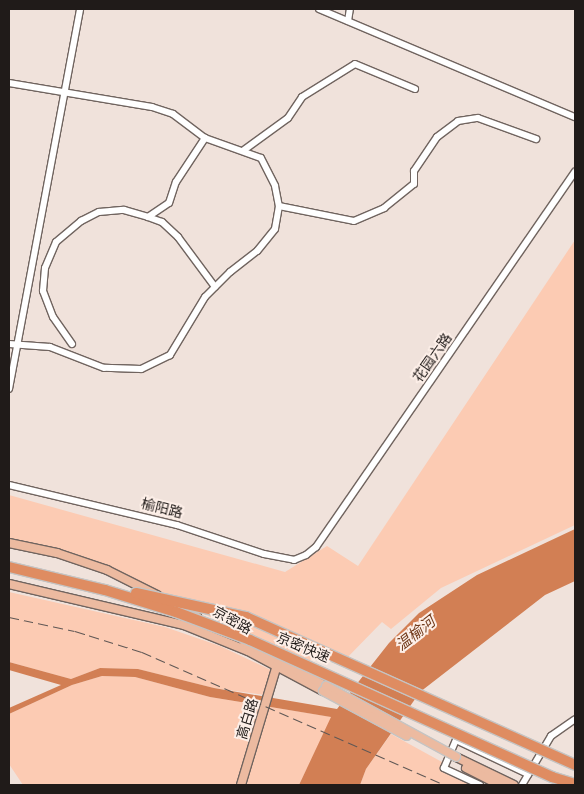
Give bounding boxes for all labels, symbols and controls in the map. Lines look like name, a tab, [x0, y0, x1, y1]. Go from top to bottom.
street label: 花园六路	[410, 330, 456, 386]
street label: 榆阳路	[140, 496, 184, 522]
street label: 京密路	[210, 603, 254, 639]
water label: 温榆河	[393, 613, 439, 655]
street label: 京密快速	[274, 629, 332, 667]
street label: 高白路	[234, 696, 262, 742]

